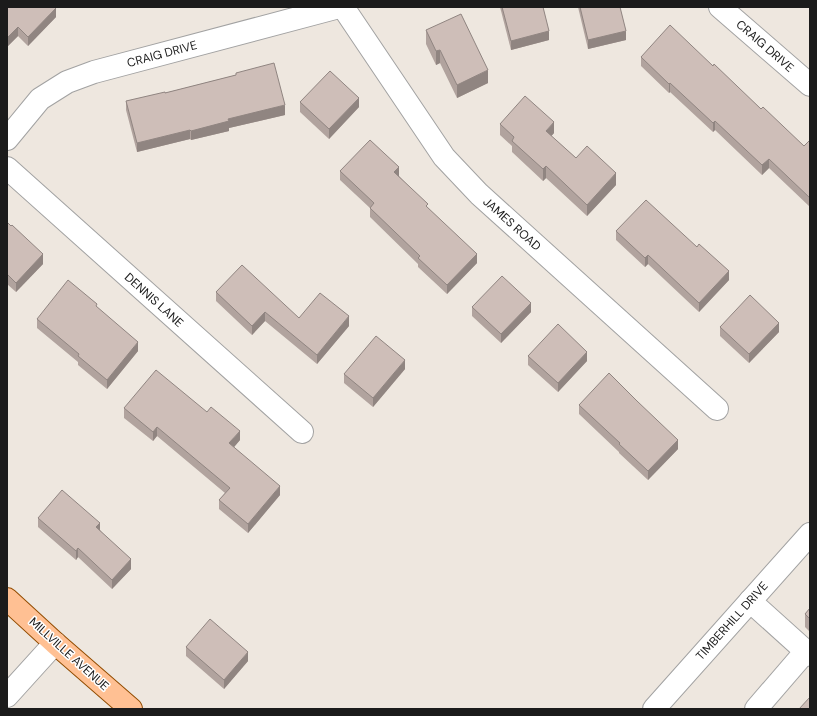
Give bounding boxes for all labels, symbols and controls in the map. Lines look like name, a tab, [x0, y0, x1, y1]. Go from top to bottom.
street label: CRAIG DRIVE	[733, 16, 798, 76]
street label: CRAIG DRIVE	[125, 37, 199, 71]
street label: JAMES ROAD	[480, 194, 544, 254]
street label: DENNIS LANE	[121, 269, 187, 331]
street label: TIMBERHILL DRIVE	[692, 578, 772, 664]
street label: MILLVILLE AVENUE	[26, 614, 112, 694]

